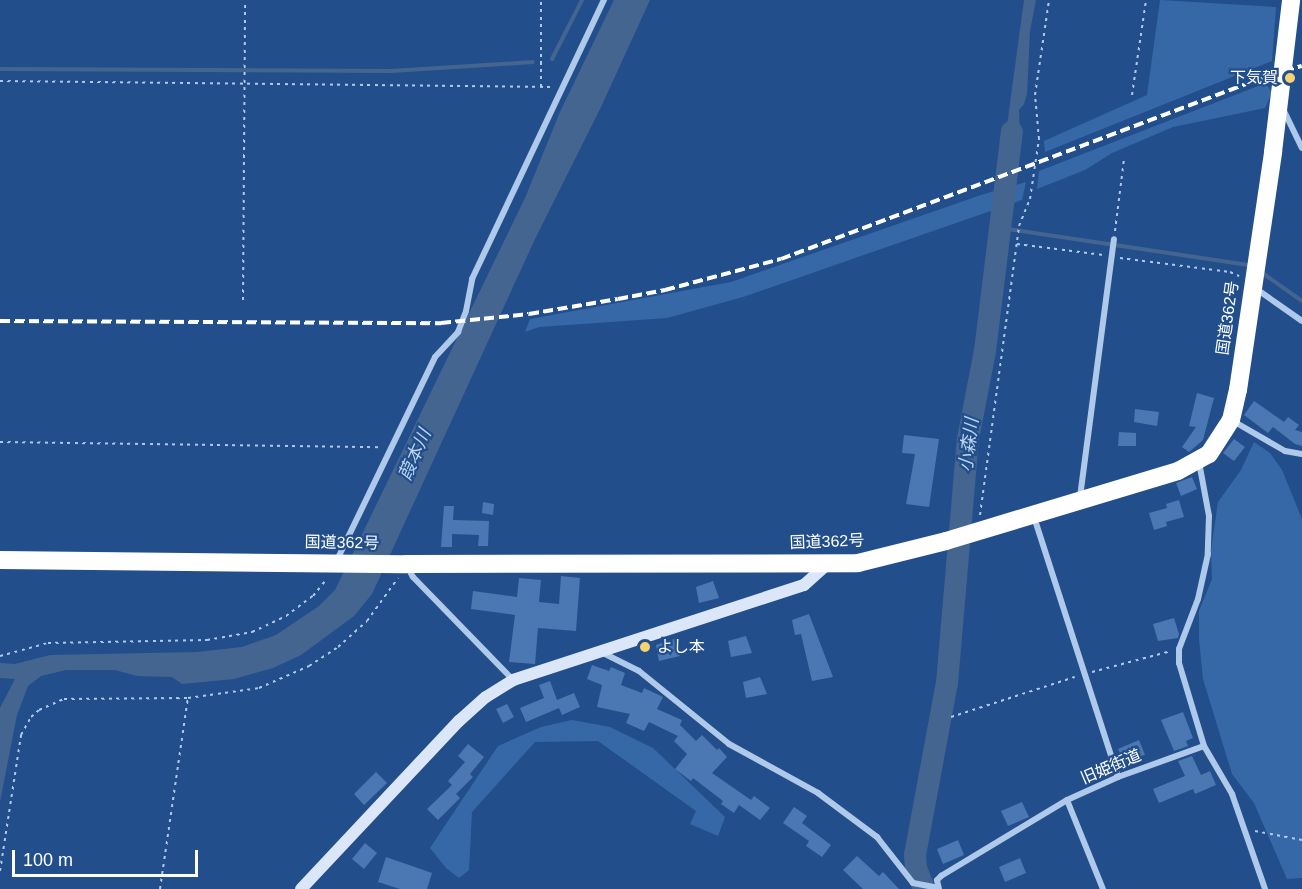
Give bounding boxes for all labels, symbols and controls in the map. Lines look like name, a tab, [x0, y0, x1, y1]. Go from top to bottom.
place label: 下気賀	[1230, 68, 1278, 88]
marker: 下気賀	[1283, 71, 1297, 85]
street label: 国道362号	[1213, 280, 1243, 356]
water label: 小森川	[955, 417, 983, 473]
water label: 葭本川	[394, 426, 436, 484]
street label: 国道362号	[789, 531, 865, 553]
street label: 国道362号	[304, 533, 380, 553]
place label: よし本	[657, 637, 705, 657]
marker: よし本	[638, 640, 652, 654]
street label: 旧姫街道	[1078, 746, 1144, 788]
scale bar	[15, 838, 201, 876]
text: 100 m	[23, 850, 73, 870]

